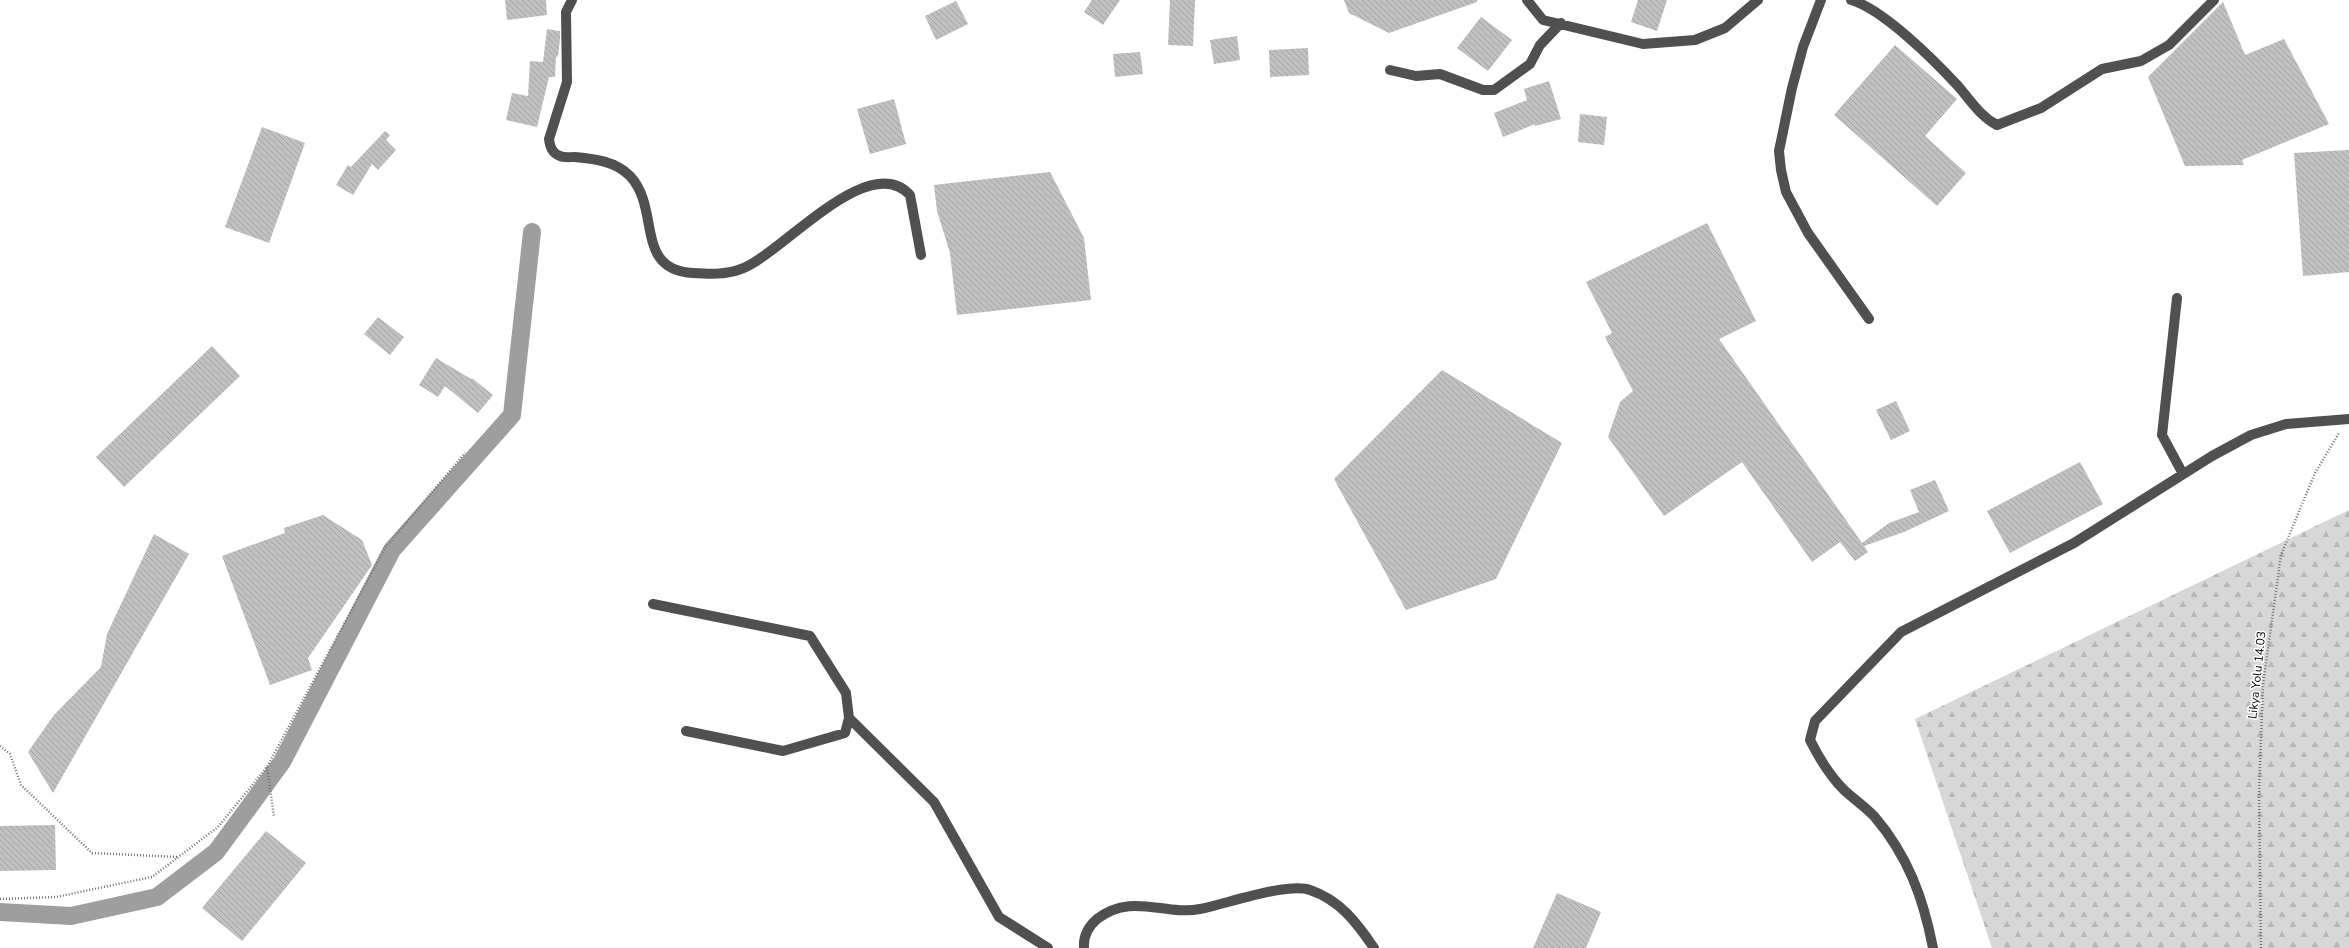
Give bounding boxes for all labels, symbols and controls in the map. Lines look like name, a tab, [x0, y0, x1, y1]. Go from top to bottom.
street label: Likya Yolu 14.03	[2244, 630, 2270, 720]

